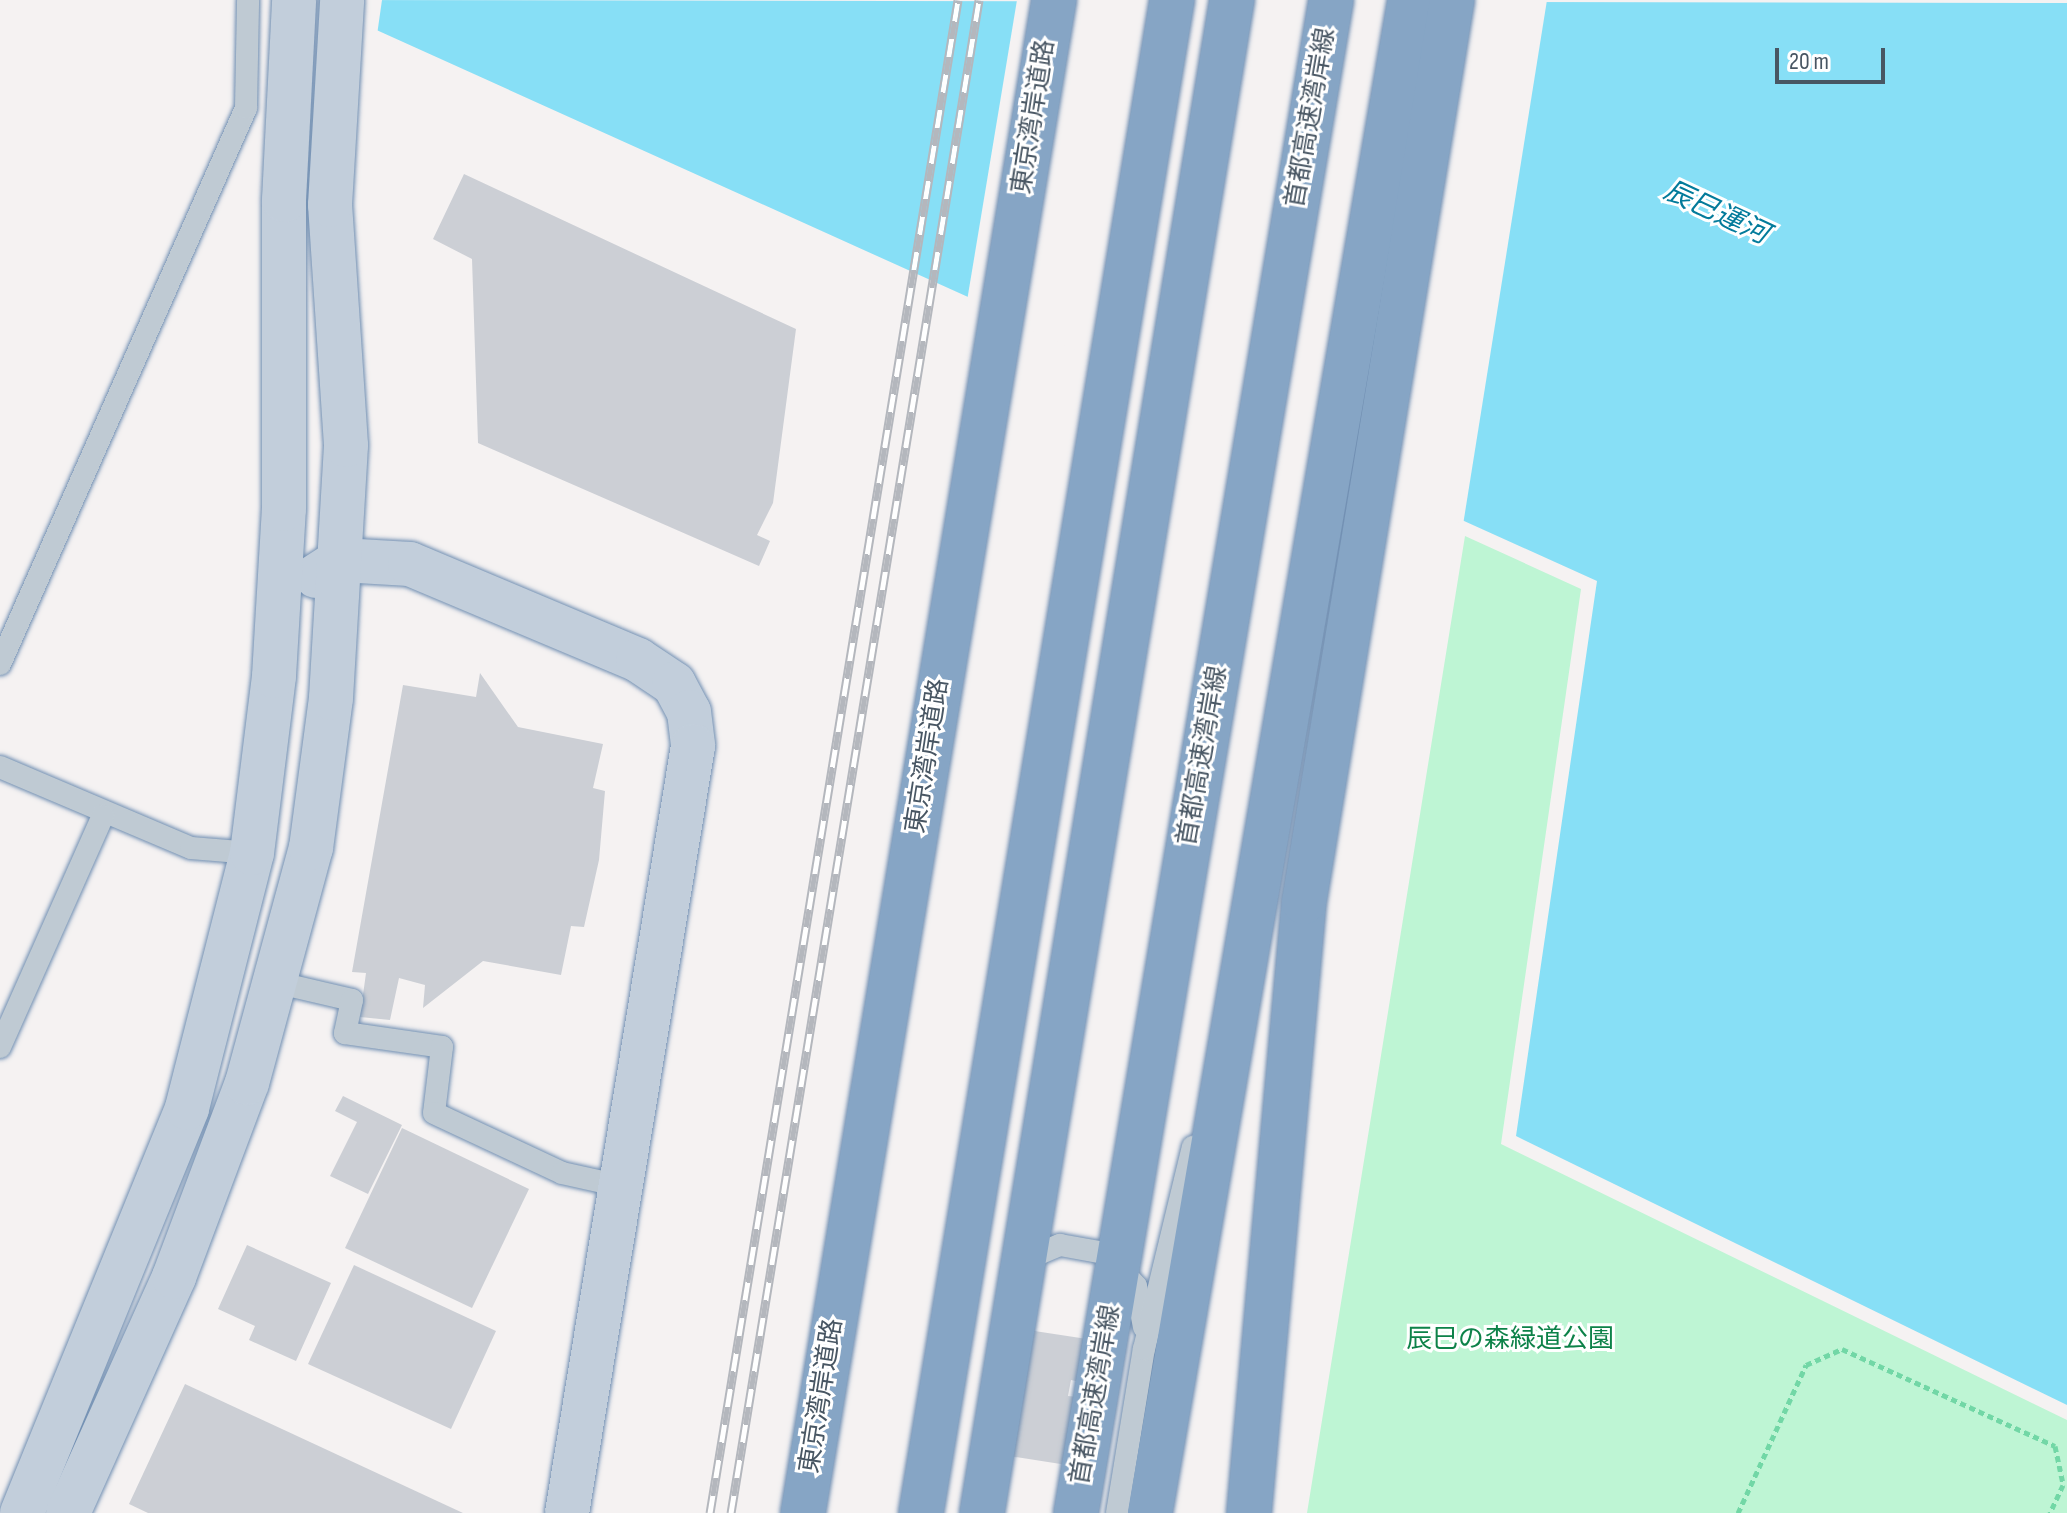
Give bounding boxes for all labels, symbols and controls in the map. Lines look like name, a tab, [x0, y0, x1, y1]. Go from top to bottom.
street label: 首都高速湾岸線	[1280, 26, 1342, 210]
scale bar	[1779, 32, 1889, 82]
street label: 東京湾岸道路	[1006, 38, 1062, 196]
text: 20 m	[1789, 47, 1829, 76]
water label: 辰巳運河	[1658, 174, 1774, 252]
street label: 首都高速湾岸線	[1172, 664, 1234, 848]
street label: 東京湾岸道路	[900, 677, 956, 835]
street label: 首都高速湾岸線	[1065, 1303, 1127, 1487]
street label: 東京湾岸道路	[794, 1317, 850, 1475]
park label: 辰巳の森緑道公園	[1406, 1324, 1614, 1356]

